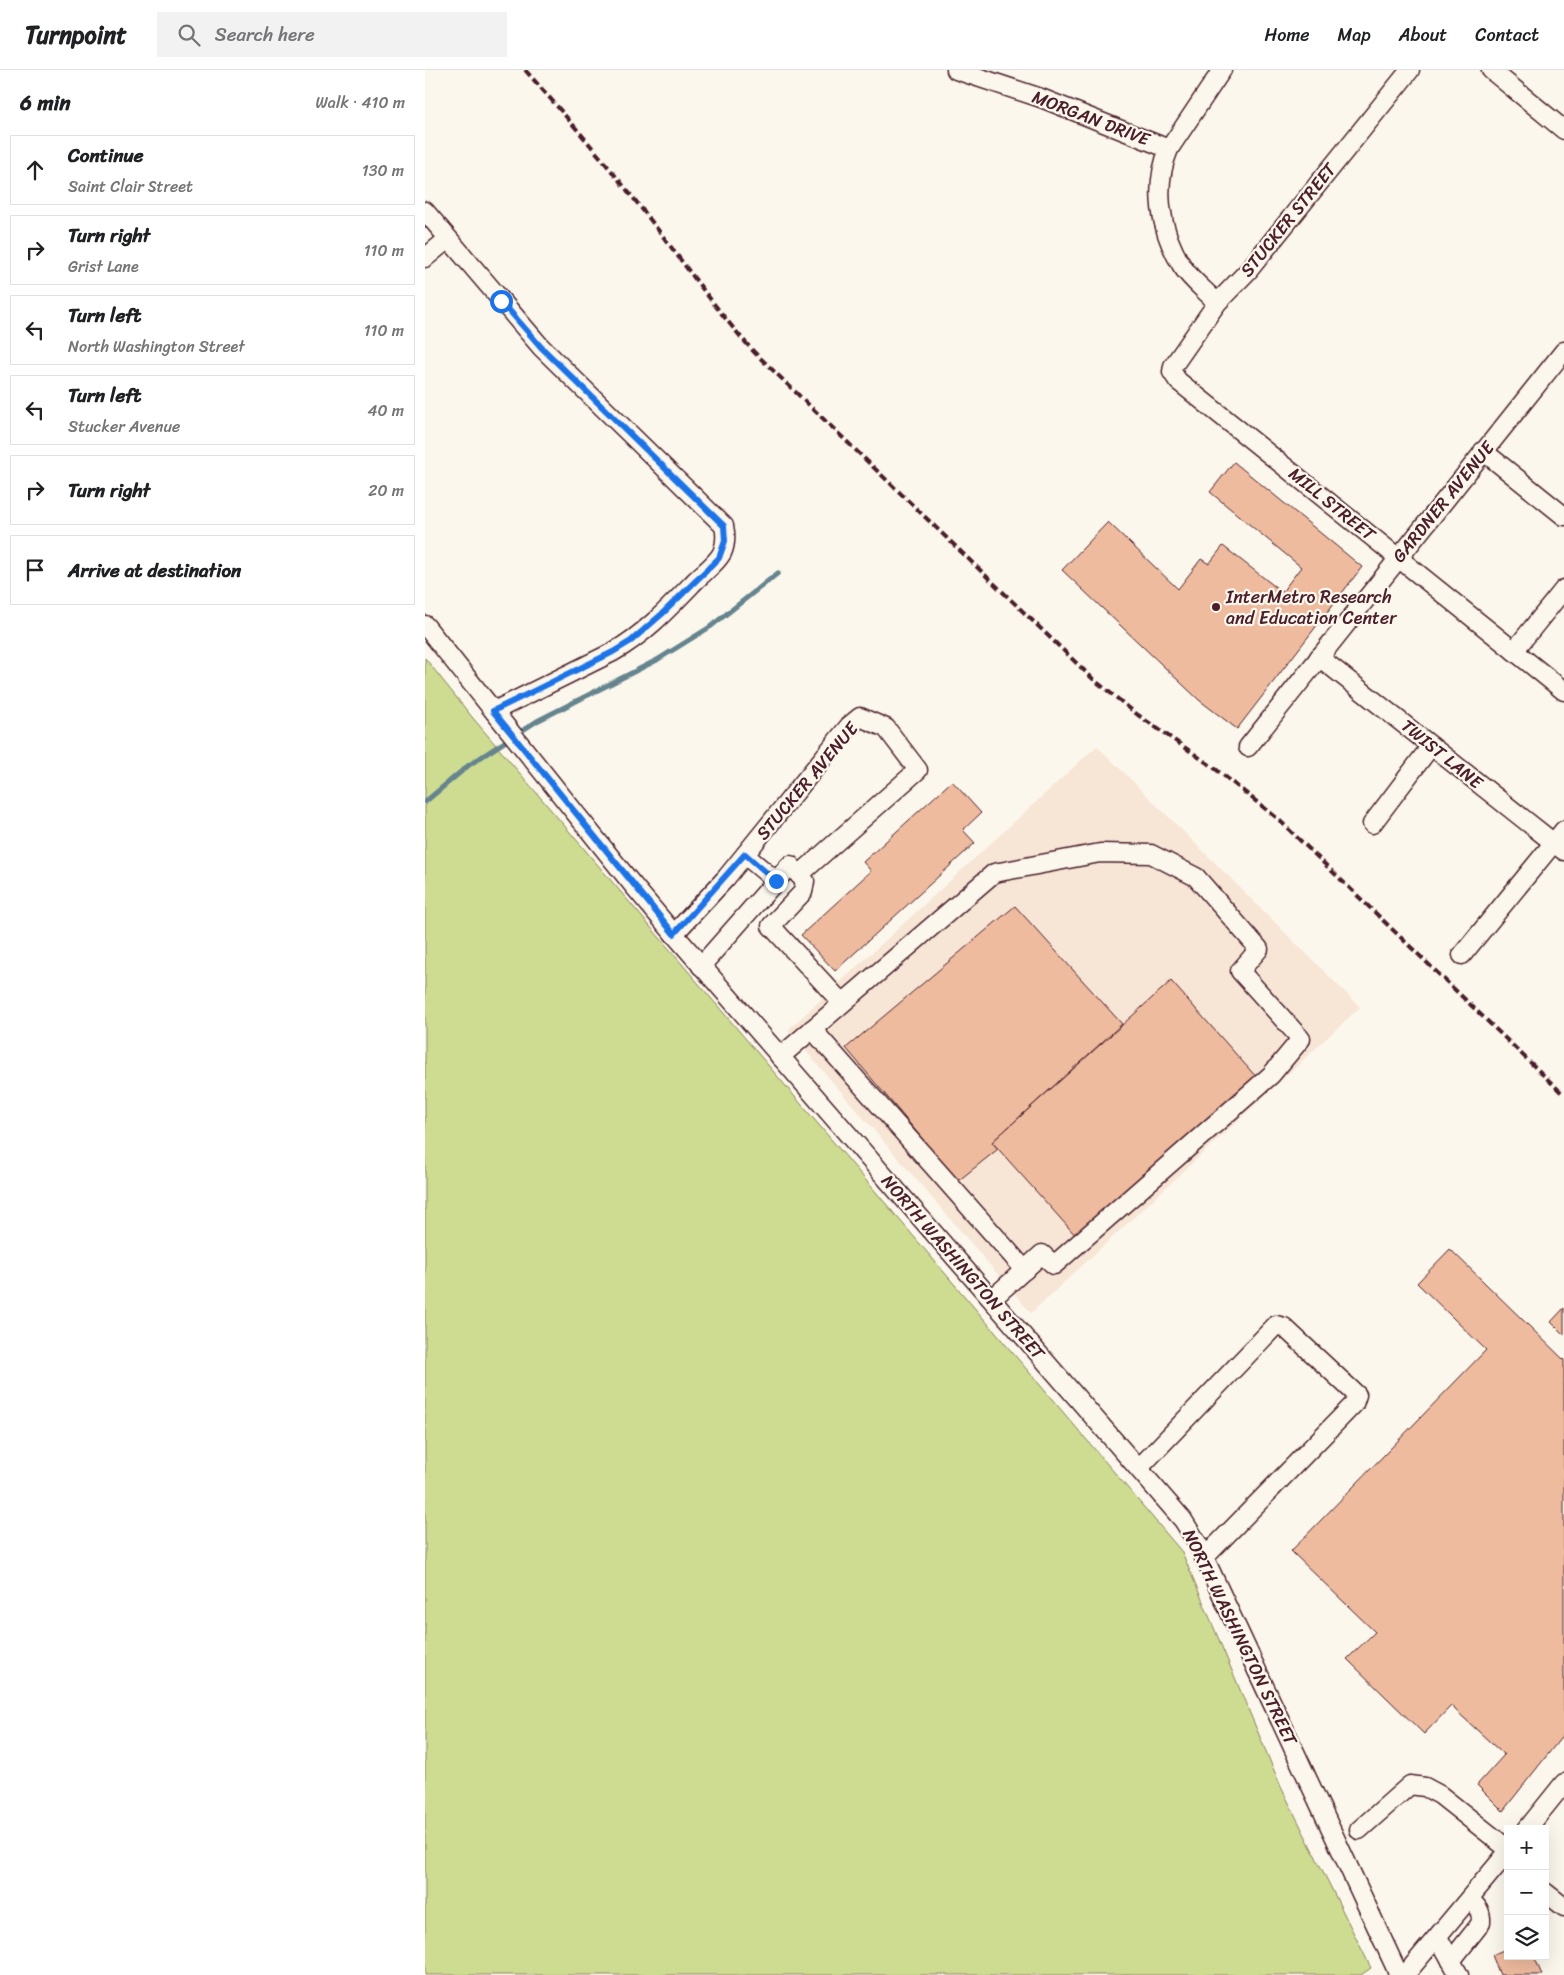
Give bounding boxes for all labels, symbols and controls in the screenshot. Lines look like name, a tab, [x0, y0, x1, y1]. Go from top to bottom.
search box	[157, 12, 507, 57]
text: Turnpoint	[25, 14, 127, 56]
text: Search here	[215, 18, 315, 51]
text: Home	[1265, 19, 1310, 51]
text: Map	[1338, 19, 1371, 51]
text: About	[1399, 19, 1447, 51]
text: Contact	[1475, 19, 1539, 51]
icon: search	[175, 21, 203, 49]
street label: MORGAN DRIVE	[1027, 81, 1155, 155]
text: 6 min	[20, 84, 71, 122]
text: Walk · 410 m	[316, 88, 405, 117]
text: Continue	[68, 139, 144, 172]
street label: STUCKER STREET	[1232, 155, 1345, 284]
icon: ahead	[21, 156, 49, 184]
text: 130 m	[362, 156, 404, 185]
text: Saint Clair Street	[68, 172, 193, 201]
text: Turn right	[68, 219, 150, 252]
icon: right	[21, 236, 49, 264]
text: 110 m	[364, 236, 404, 265]
text: Grist Lane	[68, 252, 139, 281]
route start	[490, 290, 513, 313]
text: Turn left	[68, 299, 141, 332]
icon: left	[21, 316, 49, 344]
text: 110 m	[364, 316, 404, 345]
text: North Washington Street	[68, 332, 245, 361]
text: Turn left	[68, 379, 141, 412]
icon: left	[21, 396, 49, 424]
text: 40 m	[367, 396, 404, 425]
text: Stucker Avenue	[68, 412, 180, 441]
street label: GARDNER AVENUE	[1384, 433, 1503, 570]
street label: MILL STREET	[1281, 459, 1384, 550]
text: Turn right	[68, 474, 150, 507]
icon: right	[21, 476, 49, 504]
text: 20 m	[368, 476, 404, 505]
text: Arrive at destination	[68, 554, 241, 587]
icon: arrive	[21, 556, 49, 584]
place label: InterMetro Research and Education Center	[1225, 581, 1398, 634]
marker: InterMetro Research and Education Center	[1210, 601, 1222, 613]
street label: TWIST LANE	[1394, 711, 1491, 798]
street label: STUCKER AVENUE	[748, 714, 867, 847]
route end	[765, 870, 788, 893]
street label: NORTH WASHINGTON STREET	[873, 1167, 1054, 1368]
street label: NORTH WASHINGTON STREET	[1174, 1523, 1307, 1752]
map controls	[1504, 1825, 1549, 1960]
button: +	[1504, 1825, 1549, 1870]
button: −	[1504, 1870, 1549, 1915]
button: layers	[1504, 1915, 1549, 1960]

